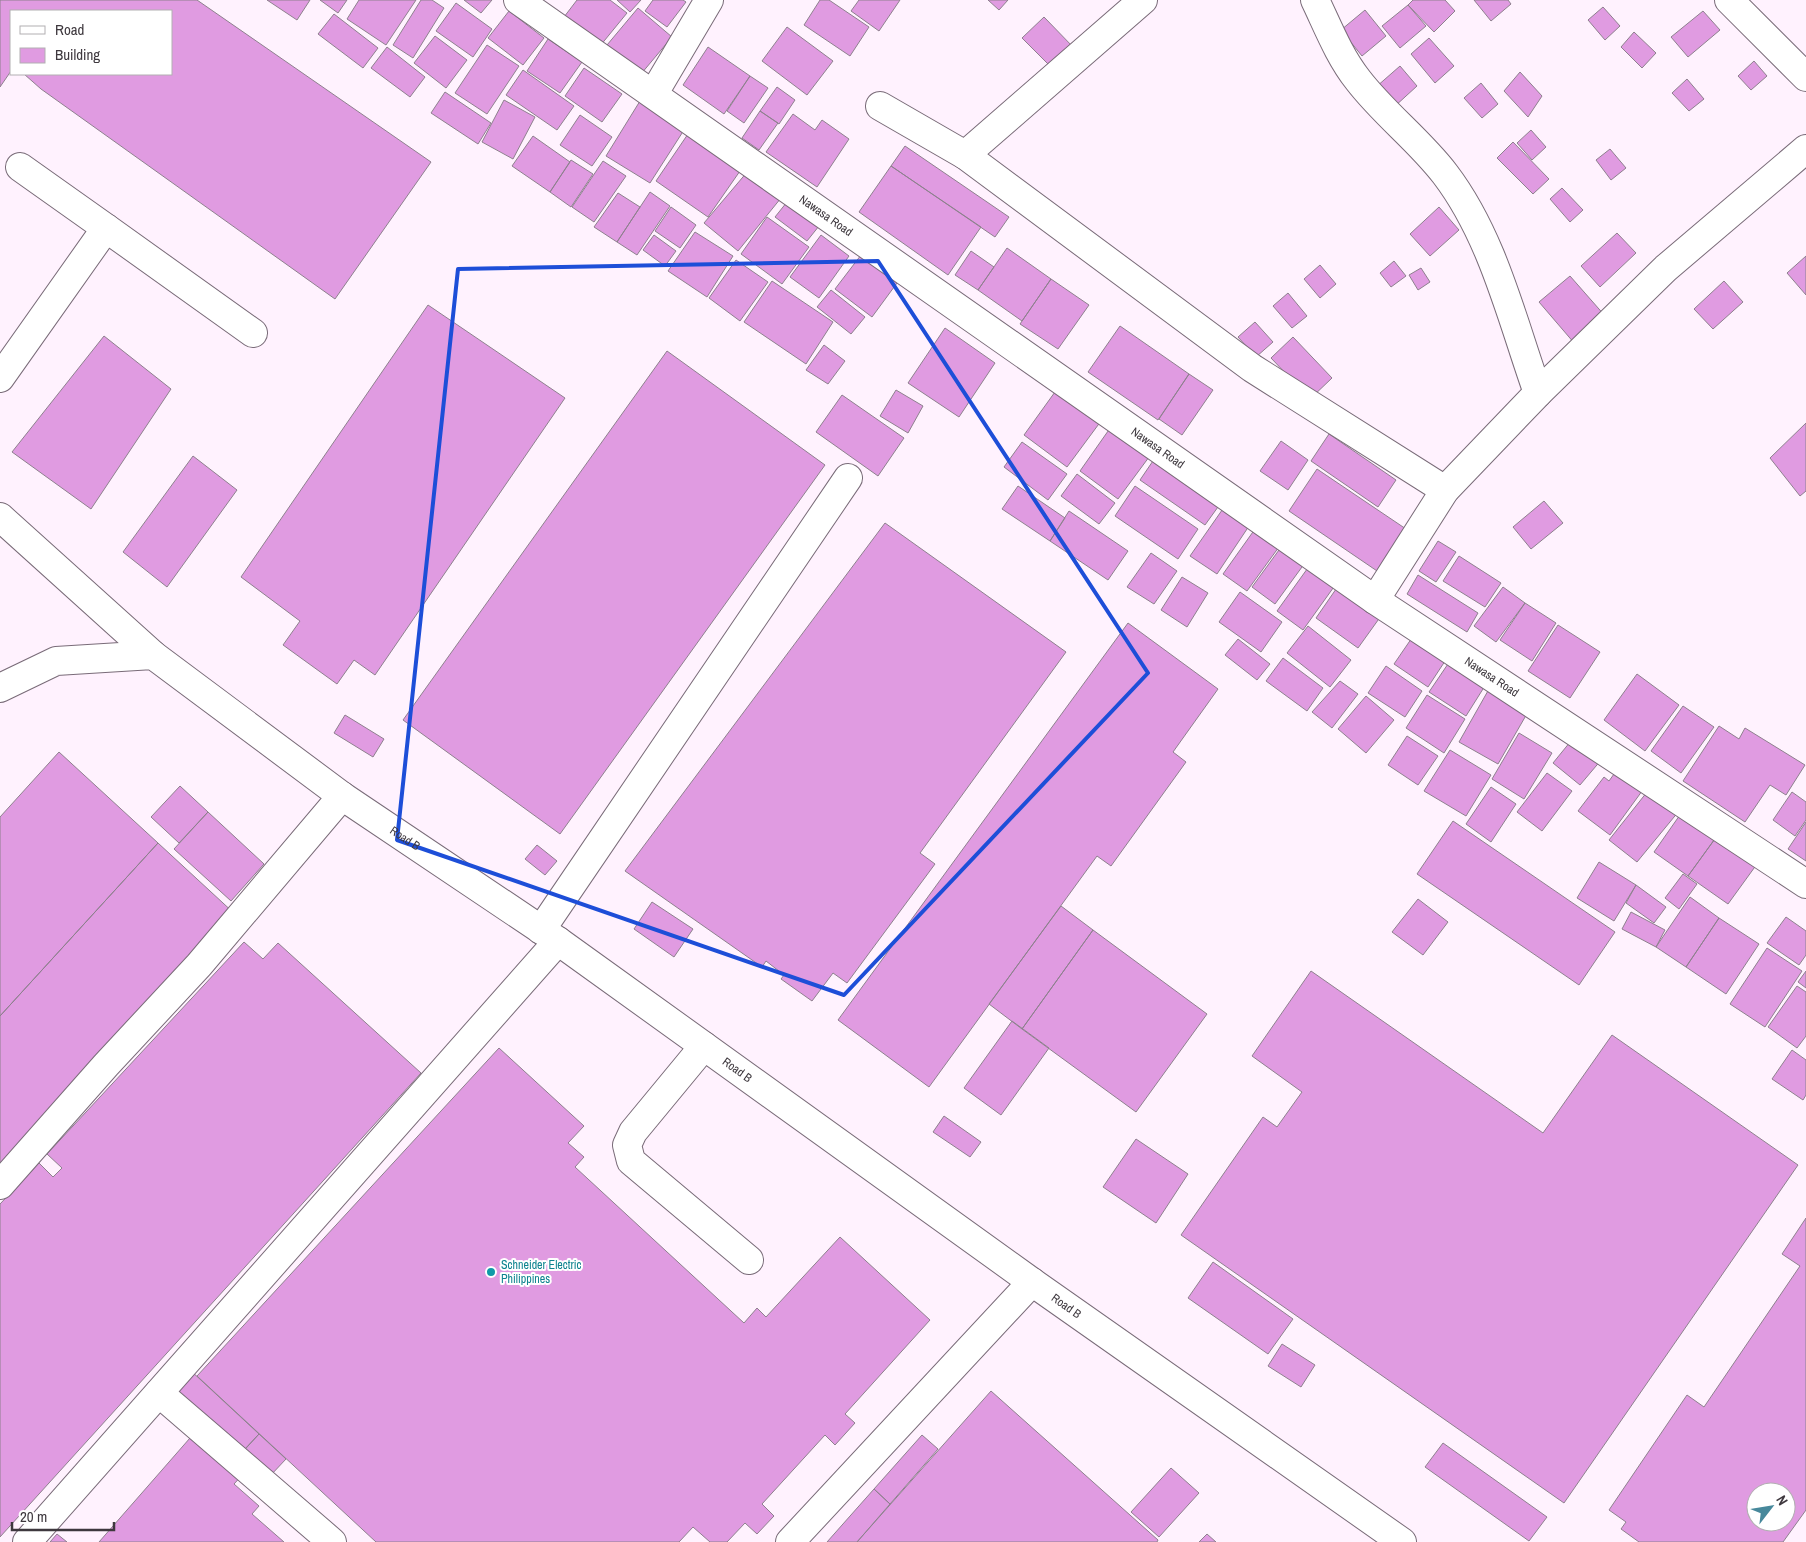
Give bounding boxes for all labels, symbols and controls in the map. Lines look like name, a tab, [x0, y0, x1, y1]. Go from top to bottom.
legend	[10, 10, 172, 75]
text: Road	[55, 19, 84, 40]
text: Building	[55, 44, 100, 65]
street label: Nawasa Road	[796, 191, 856, 240]
street label: Nawasa Road	[1128, 424, 1188, 472]
street label: Nawasa Road	[1462, 653, 1522, 701]
street label: Road B	[387, 822, 423, 854]
street label: Road B	[719, 1054, 756, 1086]
place label: Schneider Electric Philippines	[501, 1257, 581, 1287]
marker: Schneider Electric Philippines	[485, 1266, 497, 1278]
street label: Road B	[1048, 1290, 1085, 1322]
north arrow	[1746, 1482, 1796, 1532]
text: N	[1772, 1492, 1792, 1508]
scale bar	[12, 1500, 115, 1532]
text: 20 m	[20, 1506, 47, 1527]

